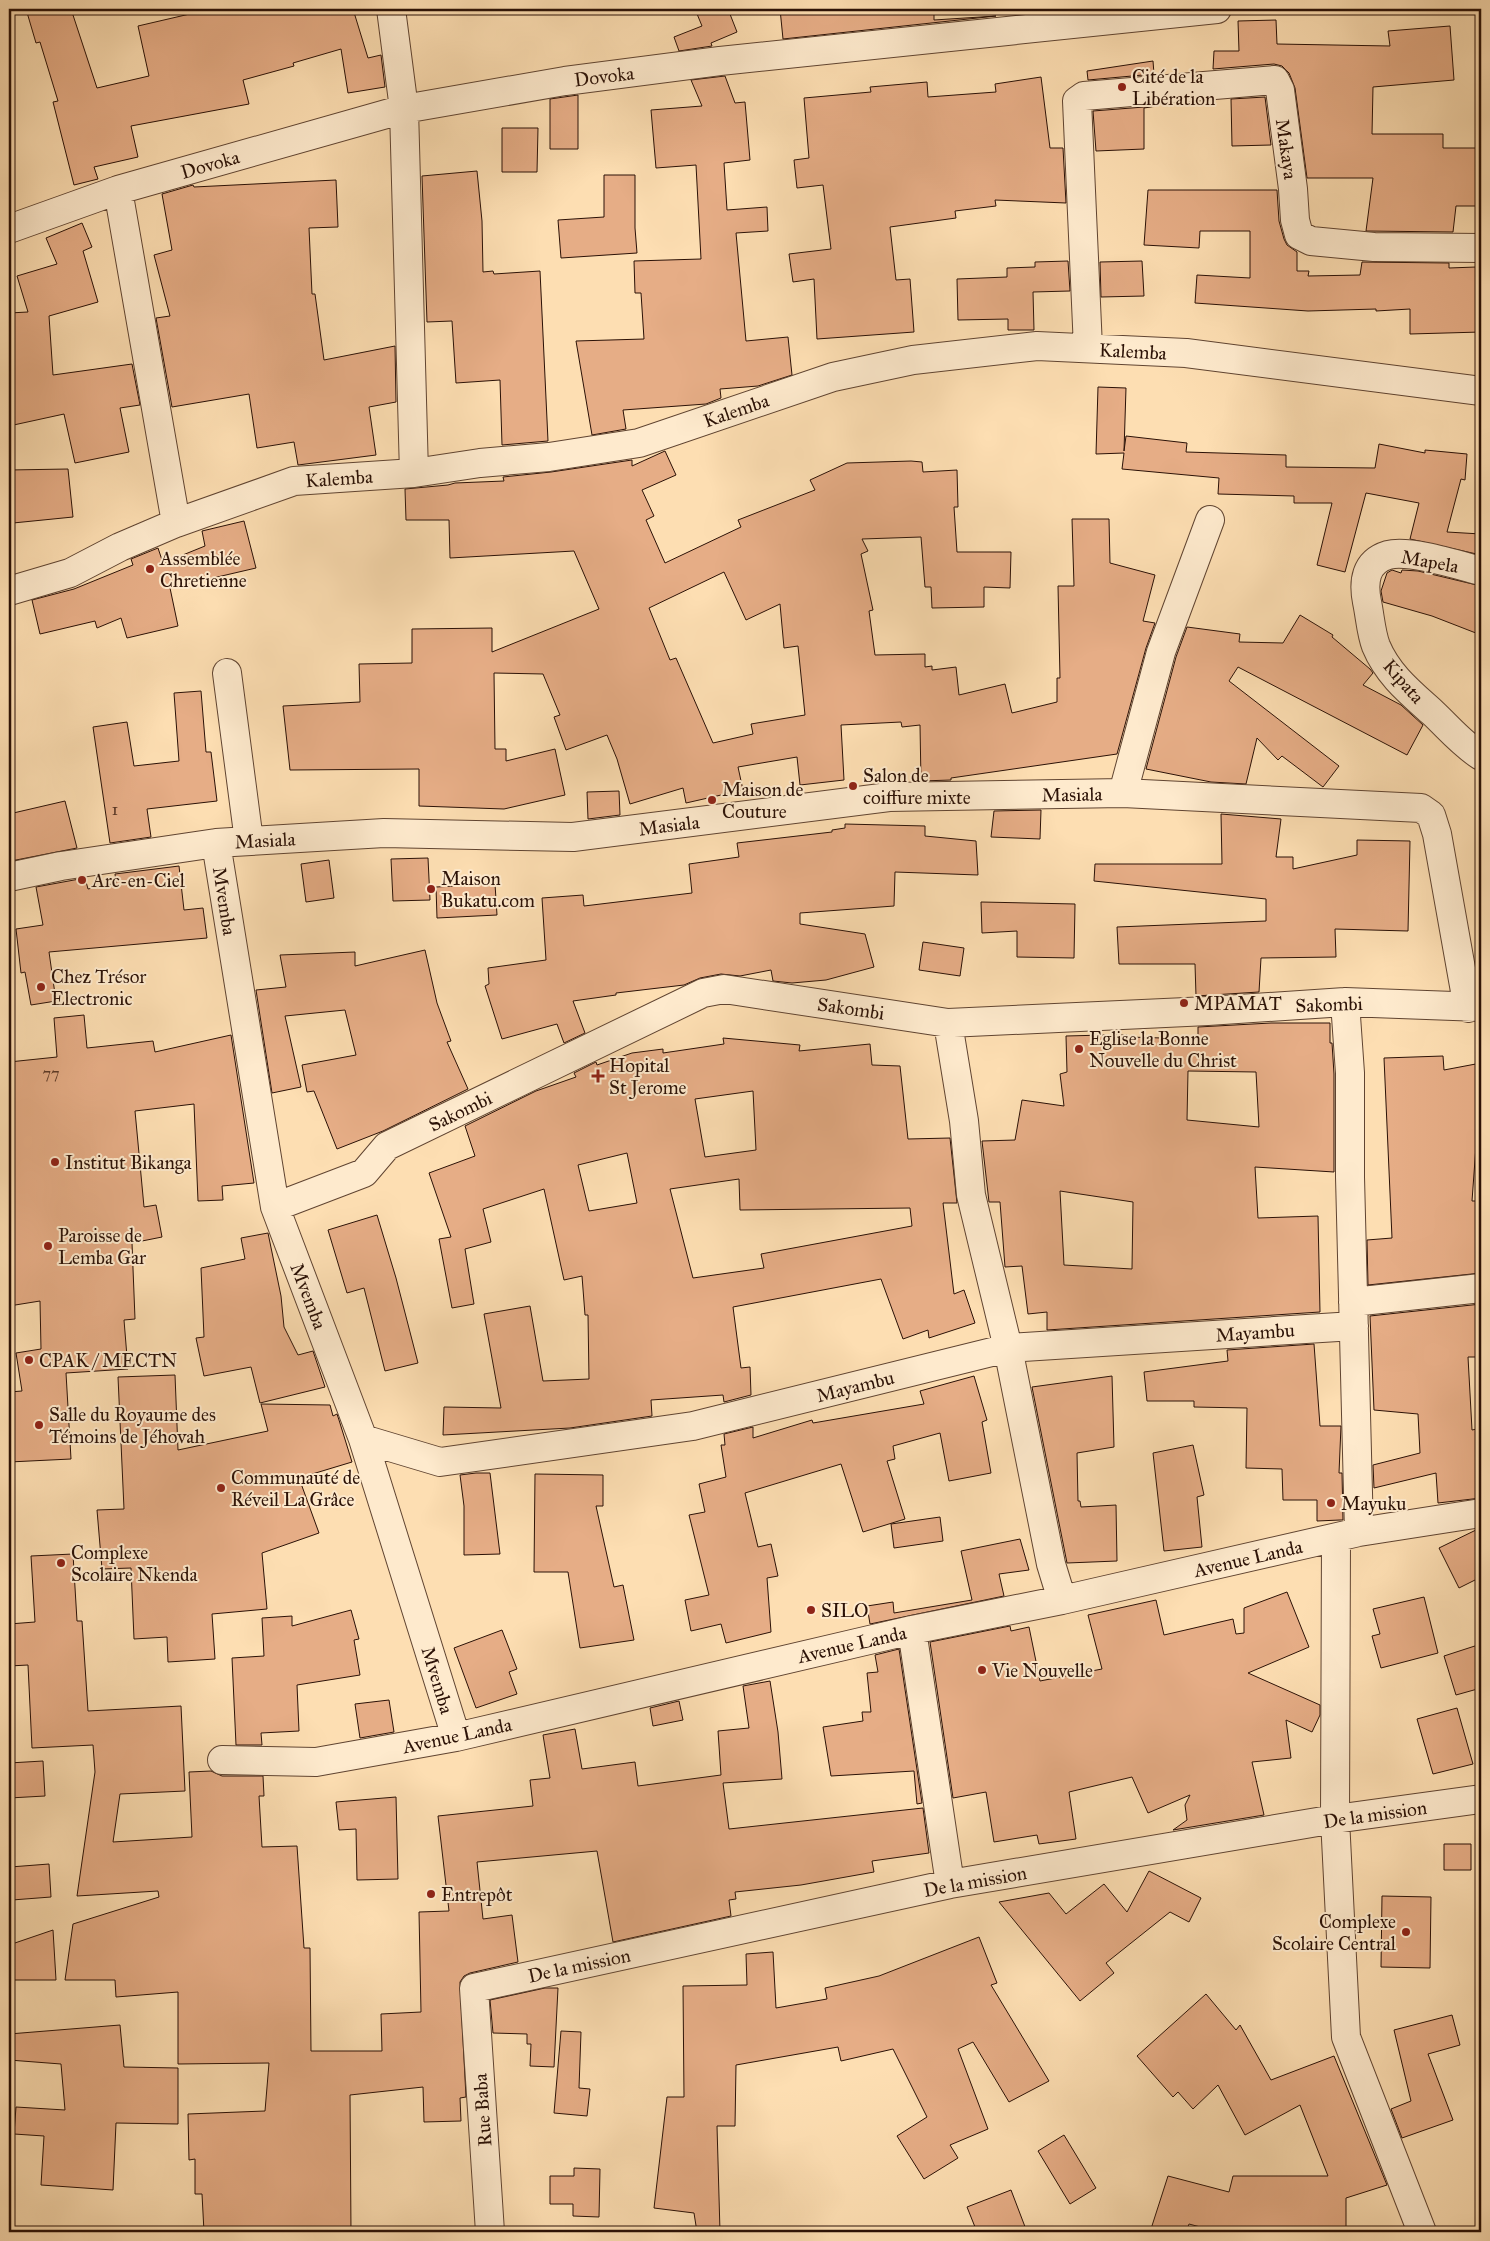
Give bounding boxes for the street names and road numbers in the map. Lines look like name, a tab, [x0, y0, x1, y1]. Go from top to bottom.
street label: Dovoka	[573, 61, 636, 92]
street label: Makaya	[1271, 117, 1302, 182]
street label: Dovoka	[178, 145, 243, 184]
street label: Kalemba	[1099, 338, 1168, 365]
street label: Kalemba	[700, 388, 773, 432]
street label: Kalemba	[305, 465, 375, 492]
street label: Mapela	[1399, 545, 1462, 578]
street label: Kipata	[1378, 655, 1430, 709]
street label: Masiala	[1041, 782, 1104, 807]
street label: Masiala	[637, 810, 702, 841]
street label: Masiala	[234, 827, 297, 854]
street label: Mvemba	[208, 865, 241, 938]
street label: Sakombi	[816, 992, 886, 1025]
street label: Sakombi	[1295, 992, 1363, 1017]
street label: Sakombi	[425, 1086, 496, 1137]
street label: Mvemba	[285, 1260, 332, 1333]
street label: Mayambu	[1215, 1318, 1295, 1347]
street label: Mayambu	[814, 1366, 896, 1407]
street label: Avenue Landa	[1190, 1535, 1306, 1582]
street label: Avenue Landa	[794, 1621, 910, 1668]
street label: Mvemba	[416, 1644, 459, 1717]
street label: Avenue Landa	[399, 1712, 515, 1758]
street label: De la mission	[1322, 1796, 1428, 1833]
street label: De la mission	[922, 1861, 1029, 1902]
street label: De la mission	[526, 1943, 633, 1988]
street label: Rue Baba	[468, 2072, 497, 2147]

